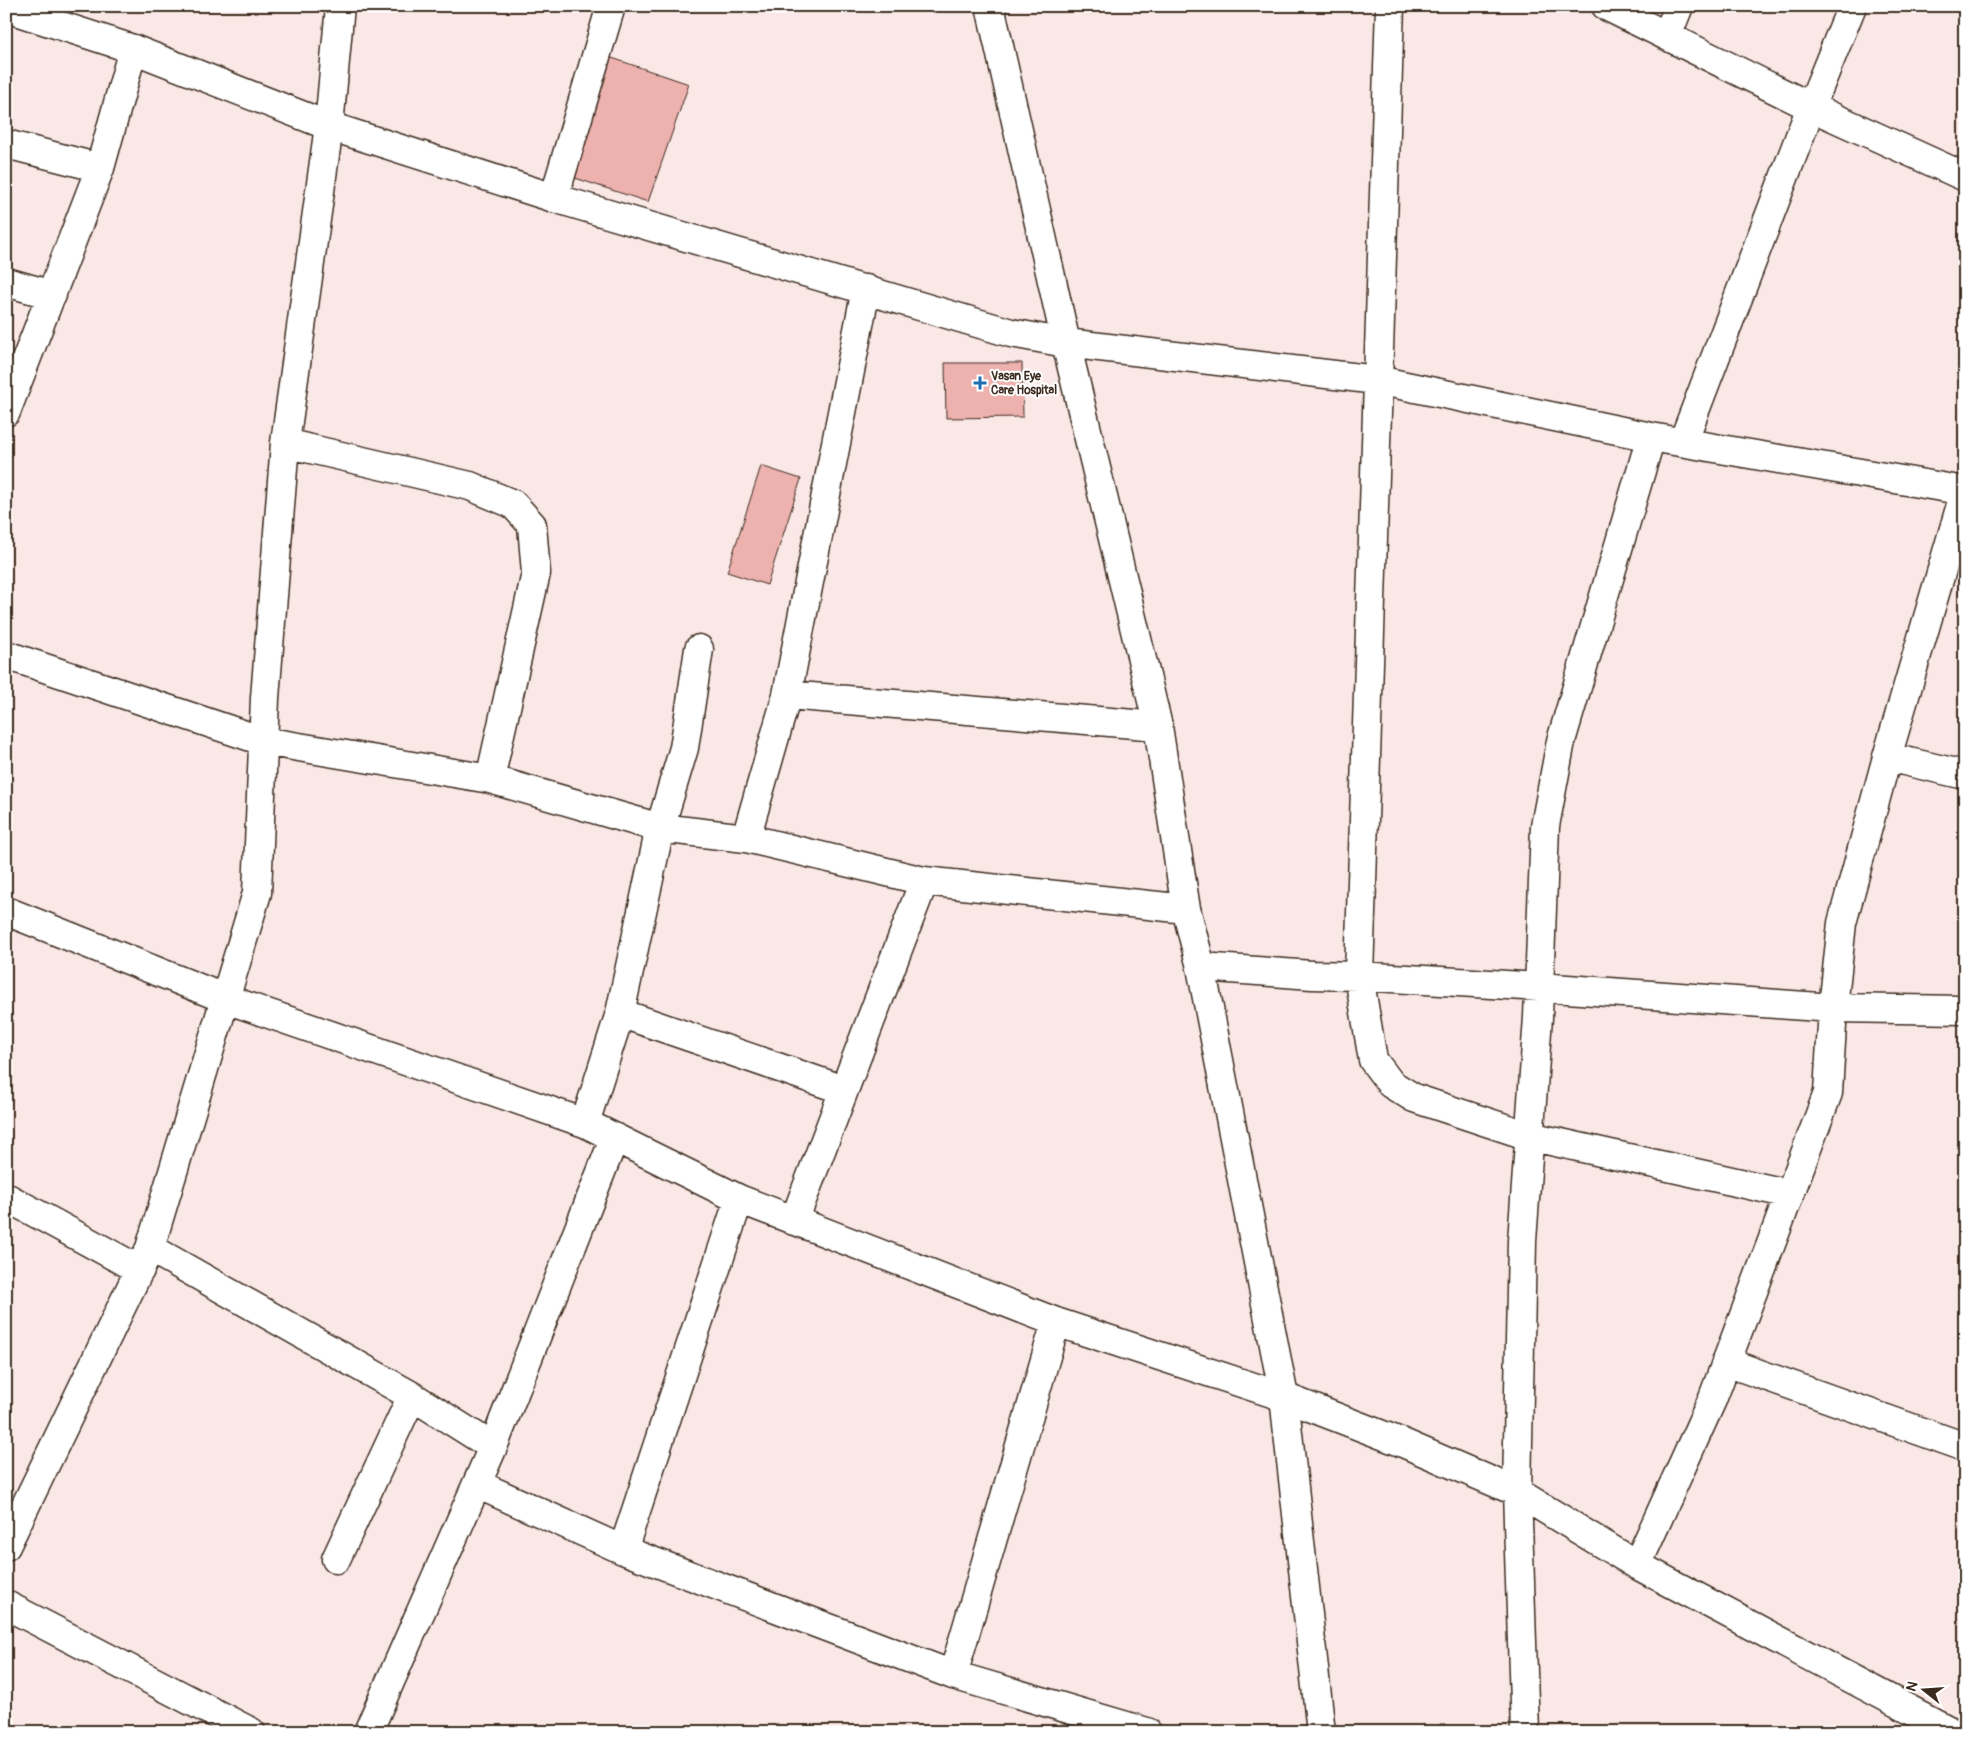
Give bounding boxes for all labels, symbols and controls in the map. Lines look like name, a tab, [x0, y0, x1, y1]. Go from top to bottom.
place label: Vasan Eye Care Hospital	[991, 369, 1057, 398]
marker: Vasan Eye Care Hospital	[973, 376, 987, 390]
north arrow	[1898, 1666, 1948, 1716]
text: N	[1903, 1679, 1922, 1693]

